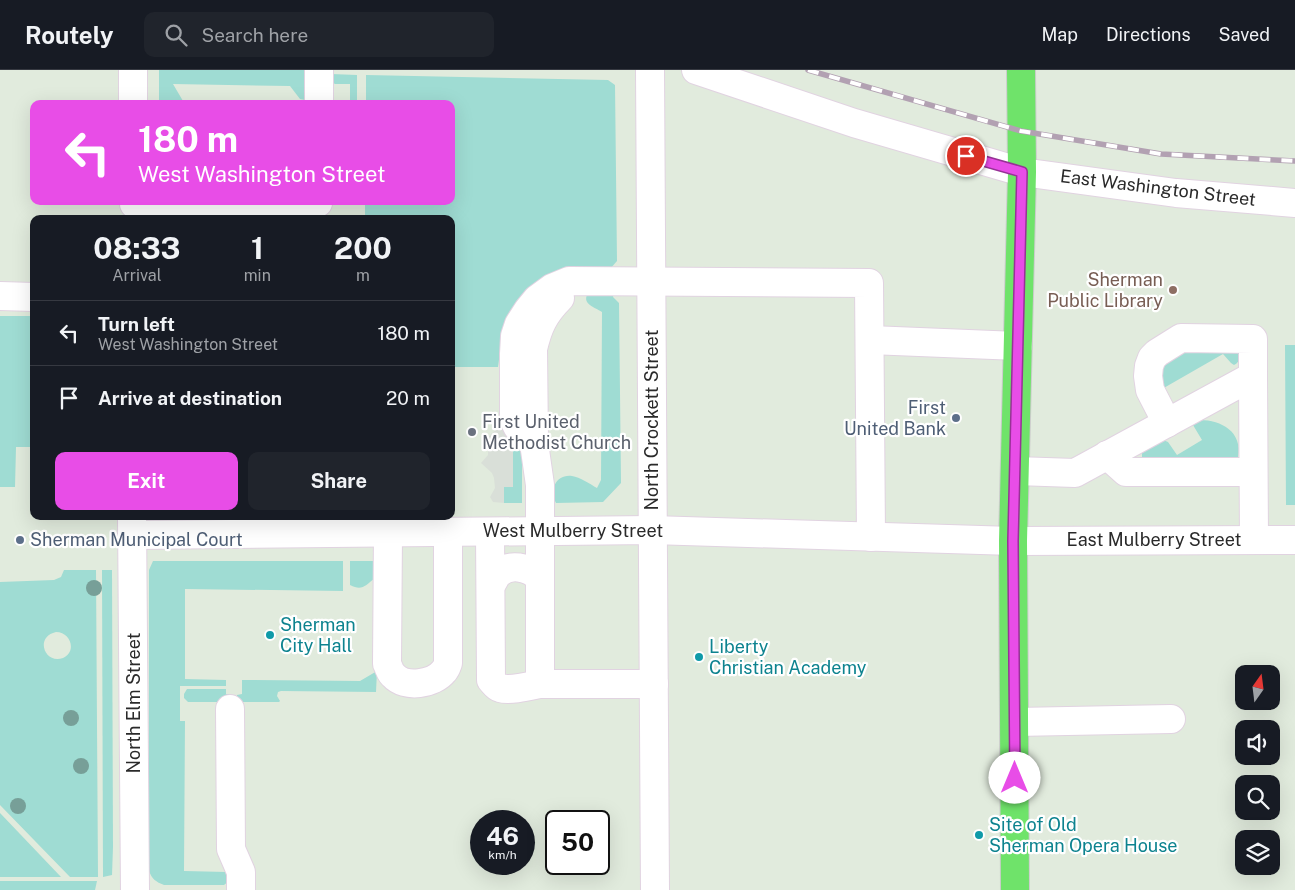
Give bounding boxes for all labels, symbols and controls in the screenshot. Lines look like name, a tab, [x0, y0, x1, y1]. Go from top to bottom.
search box	[144, 12, 494, 57]
text: Routely	[25, 21, 114, 49]
icon: search	[162, 21, 190, 49]
text: Search here	[202, 24, 308, 46]
text: Map	[1041, 24, 1078, 45]
text: Directions	[1106, 24, 1191, 45]
text: Saved	[1219, 24, 1270, 45]
text: 180 m	[138, 119, 238, 160]
icon: left	[55, 120, 120, 185]
pin	[945, 135, 987, 177]
icon: arrive	[952, 142, 980, 170]
text: West Washington Street	[138, 161, 386, 187]
street label: East Washington Street	[1059, 165, 1257, 210]
text: 08:33	[93, 230, 181, 266]
text: 1	[251, 230, 264, 266]
text: 200	[334, 230, 392, 266]
text: Arrival	[112, 266, 162, 285]
text: min	[244, 266, 271, 285]
text: m	[356, 266, 370, 285]
place label: Sherman Public Library	[1047, 269, 1163, 311]
marker: Sherman Public Library	[1167, 284, 1179, 296]
text: Turn left	[98, 313, 175, 335]
icon: left	[55, 319, 83, 347]
text: 180 m	[377, 322, 430, 344]
street label: North Crockett Street	[641, 330, 662, 510]
text: West Washington Street	[98, 335, 278, 354]
icon: arrive	[55, 384, 83, 412]
text: Arrive at destination	[98, 387, 282, 409]
text: 20 m	[386, 387, 430, 409]
place label: First United Bank	[844, 397, 946, 439]
place label: First United Methodist Church	[482, 411, 631, 453]
marker: First United Bank	[950, 412, 962, 424]
marker: First United Methodist Church	[466, 426, 478, 438]
button: Exit	[55, 452, 238, 510]
button: Share	[248, 452, 430, 510]
street label: West Mulberry Street	[483, 520, 663, 541]
place label: Sherman Municipal Court	[30, 529, 243, 550]
street label: East Mulberry Street	[1067, 529, 1241, 550]
marker: Sherman Municipal Court	[14, 534, 26, 546]
place label: Sherman City Hall	[280, 614, 356, 656]
marker: Sherman City Hall	[264, 629, 276, 641]
street label: North Elm Street	[123, 633, 144, 773]
place label: Liberty Christian Academy	[709, 636, 867, 678]
marker: Liberty Christian Academy	[693, 651, 705, 663]
north arrow	[1235, 665, 1280, 710]
map controls	[1235, 665, 1280, 875]
button: sound	[1235, 720, 1280, 765]
position arrow	[988, 751, 1040, 803]
button: search	[1235, 775, 1280, 820]
speed limit sign: 50	[545, 810, 610, 875]
place label: Site of Old Sherman Opera House	[989, 814, 1178, 856]
text: 46	[486, 821, 519, 851]
marker: Site of Old Sherman Opera House	[973, 829, 985, 841]
button: layers	[1235, 830, 1280, 875]
text: km/h	[488, 848, 517, 862]

